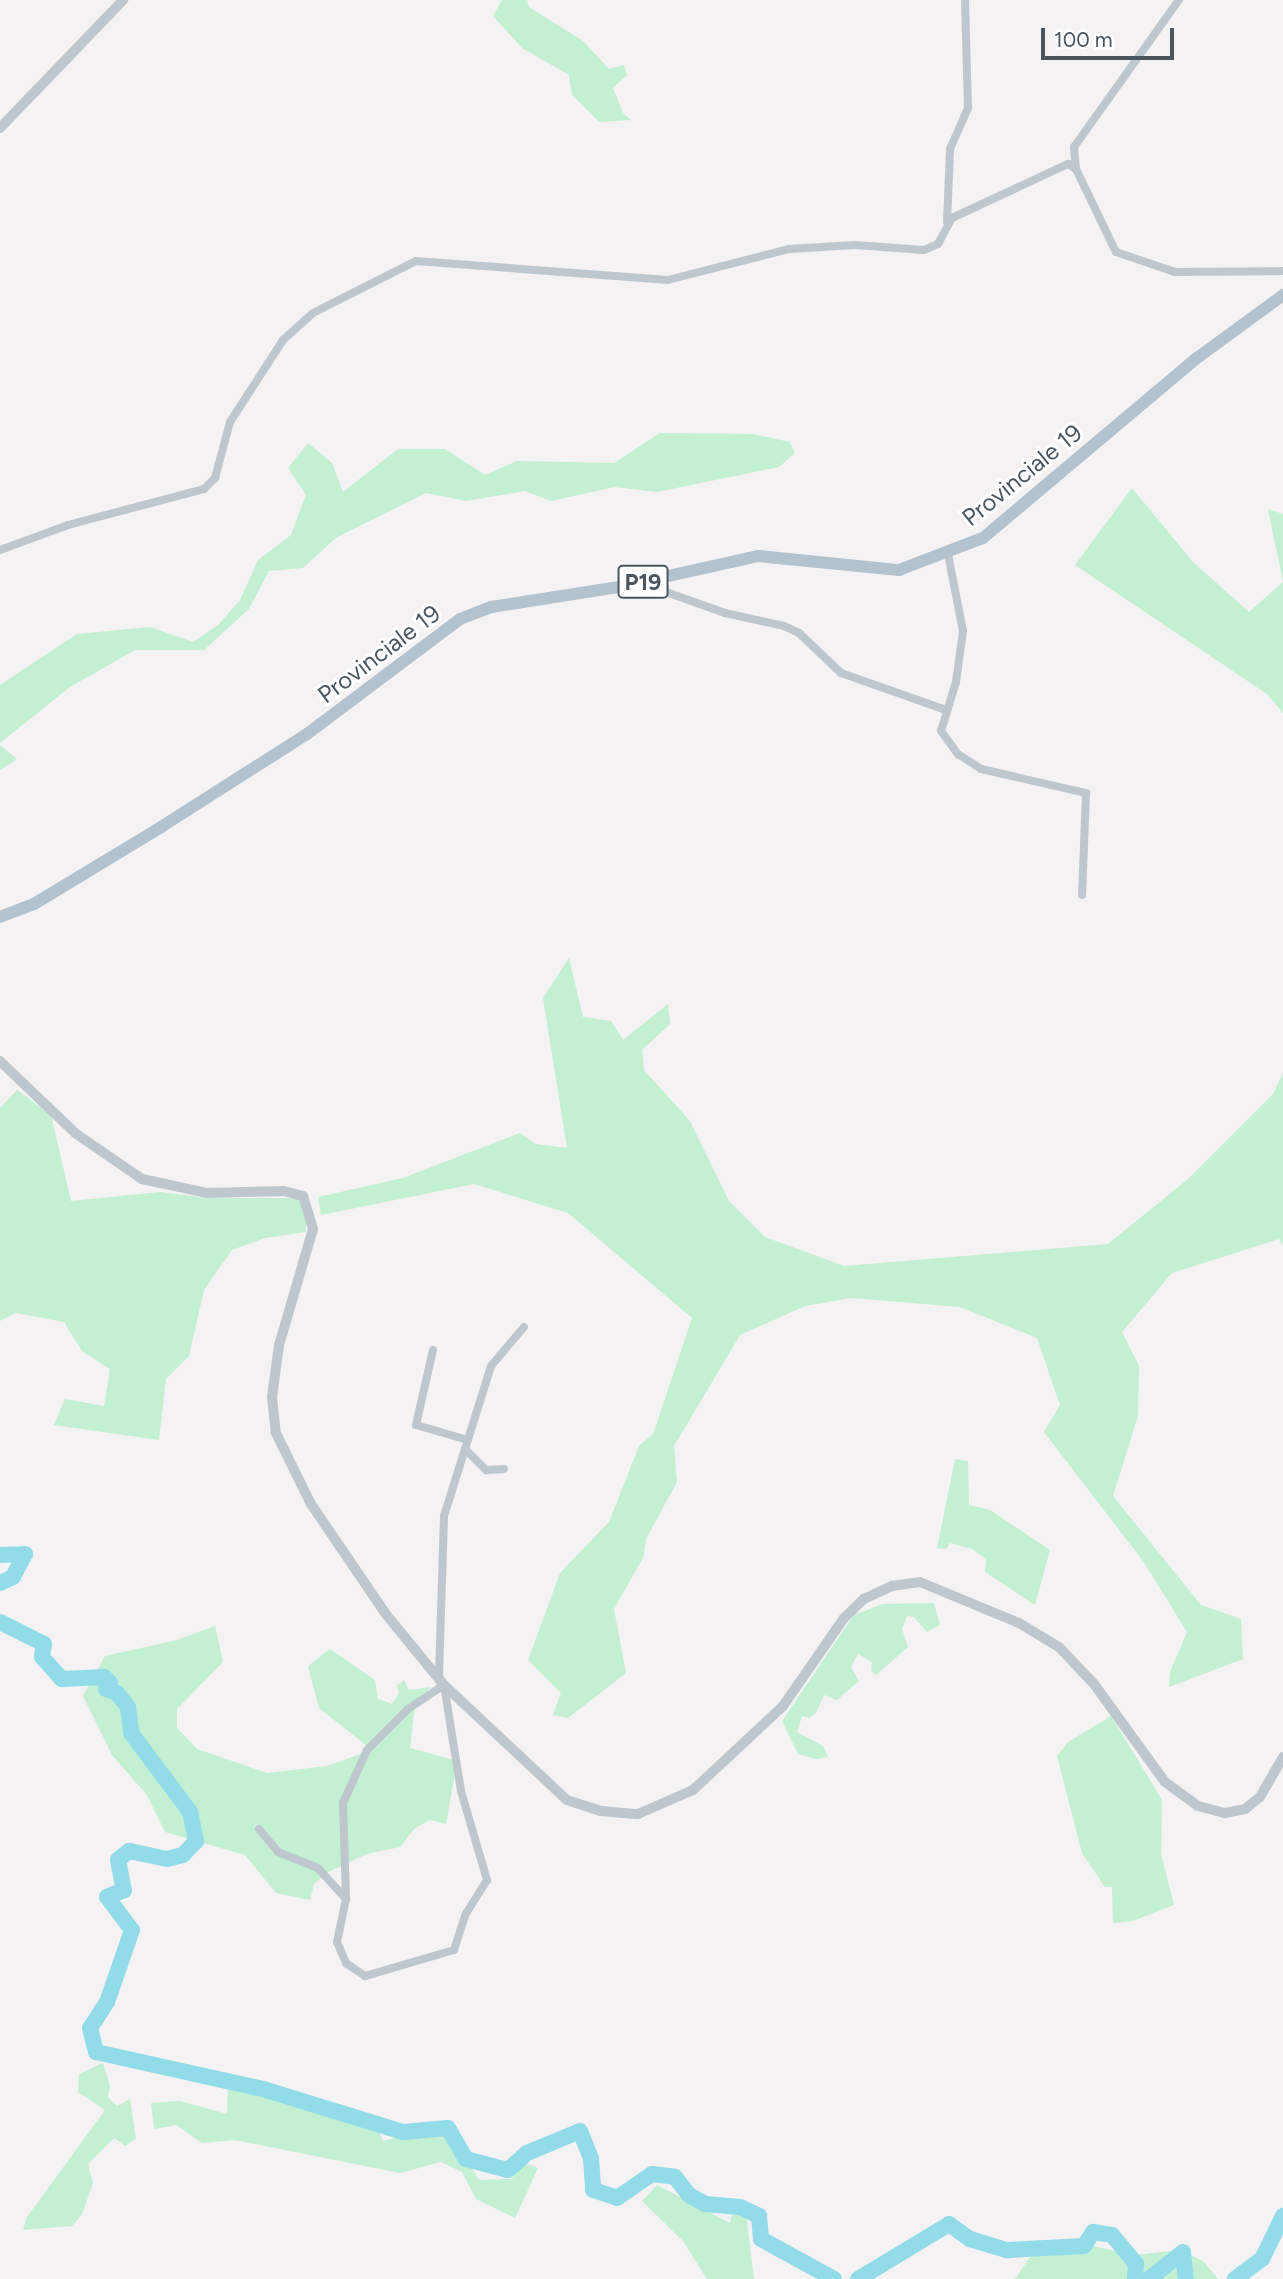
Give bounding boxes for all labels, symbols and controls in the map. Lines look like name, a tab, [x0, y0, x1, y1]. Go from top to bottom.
scale bar	[1045, 14, 1178, 58]
text: 100 m	[1054, 27, 1113, 52]
street label: Provinciale 19	[956, 418, 1088, 532]
road number: P19	[617, 562, 669, 602]
street label: Provinciale 19	[312, 599, 446, 709]

